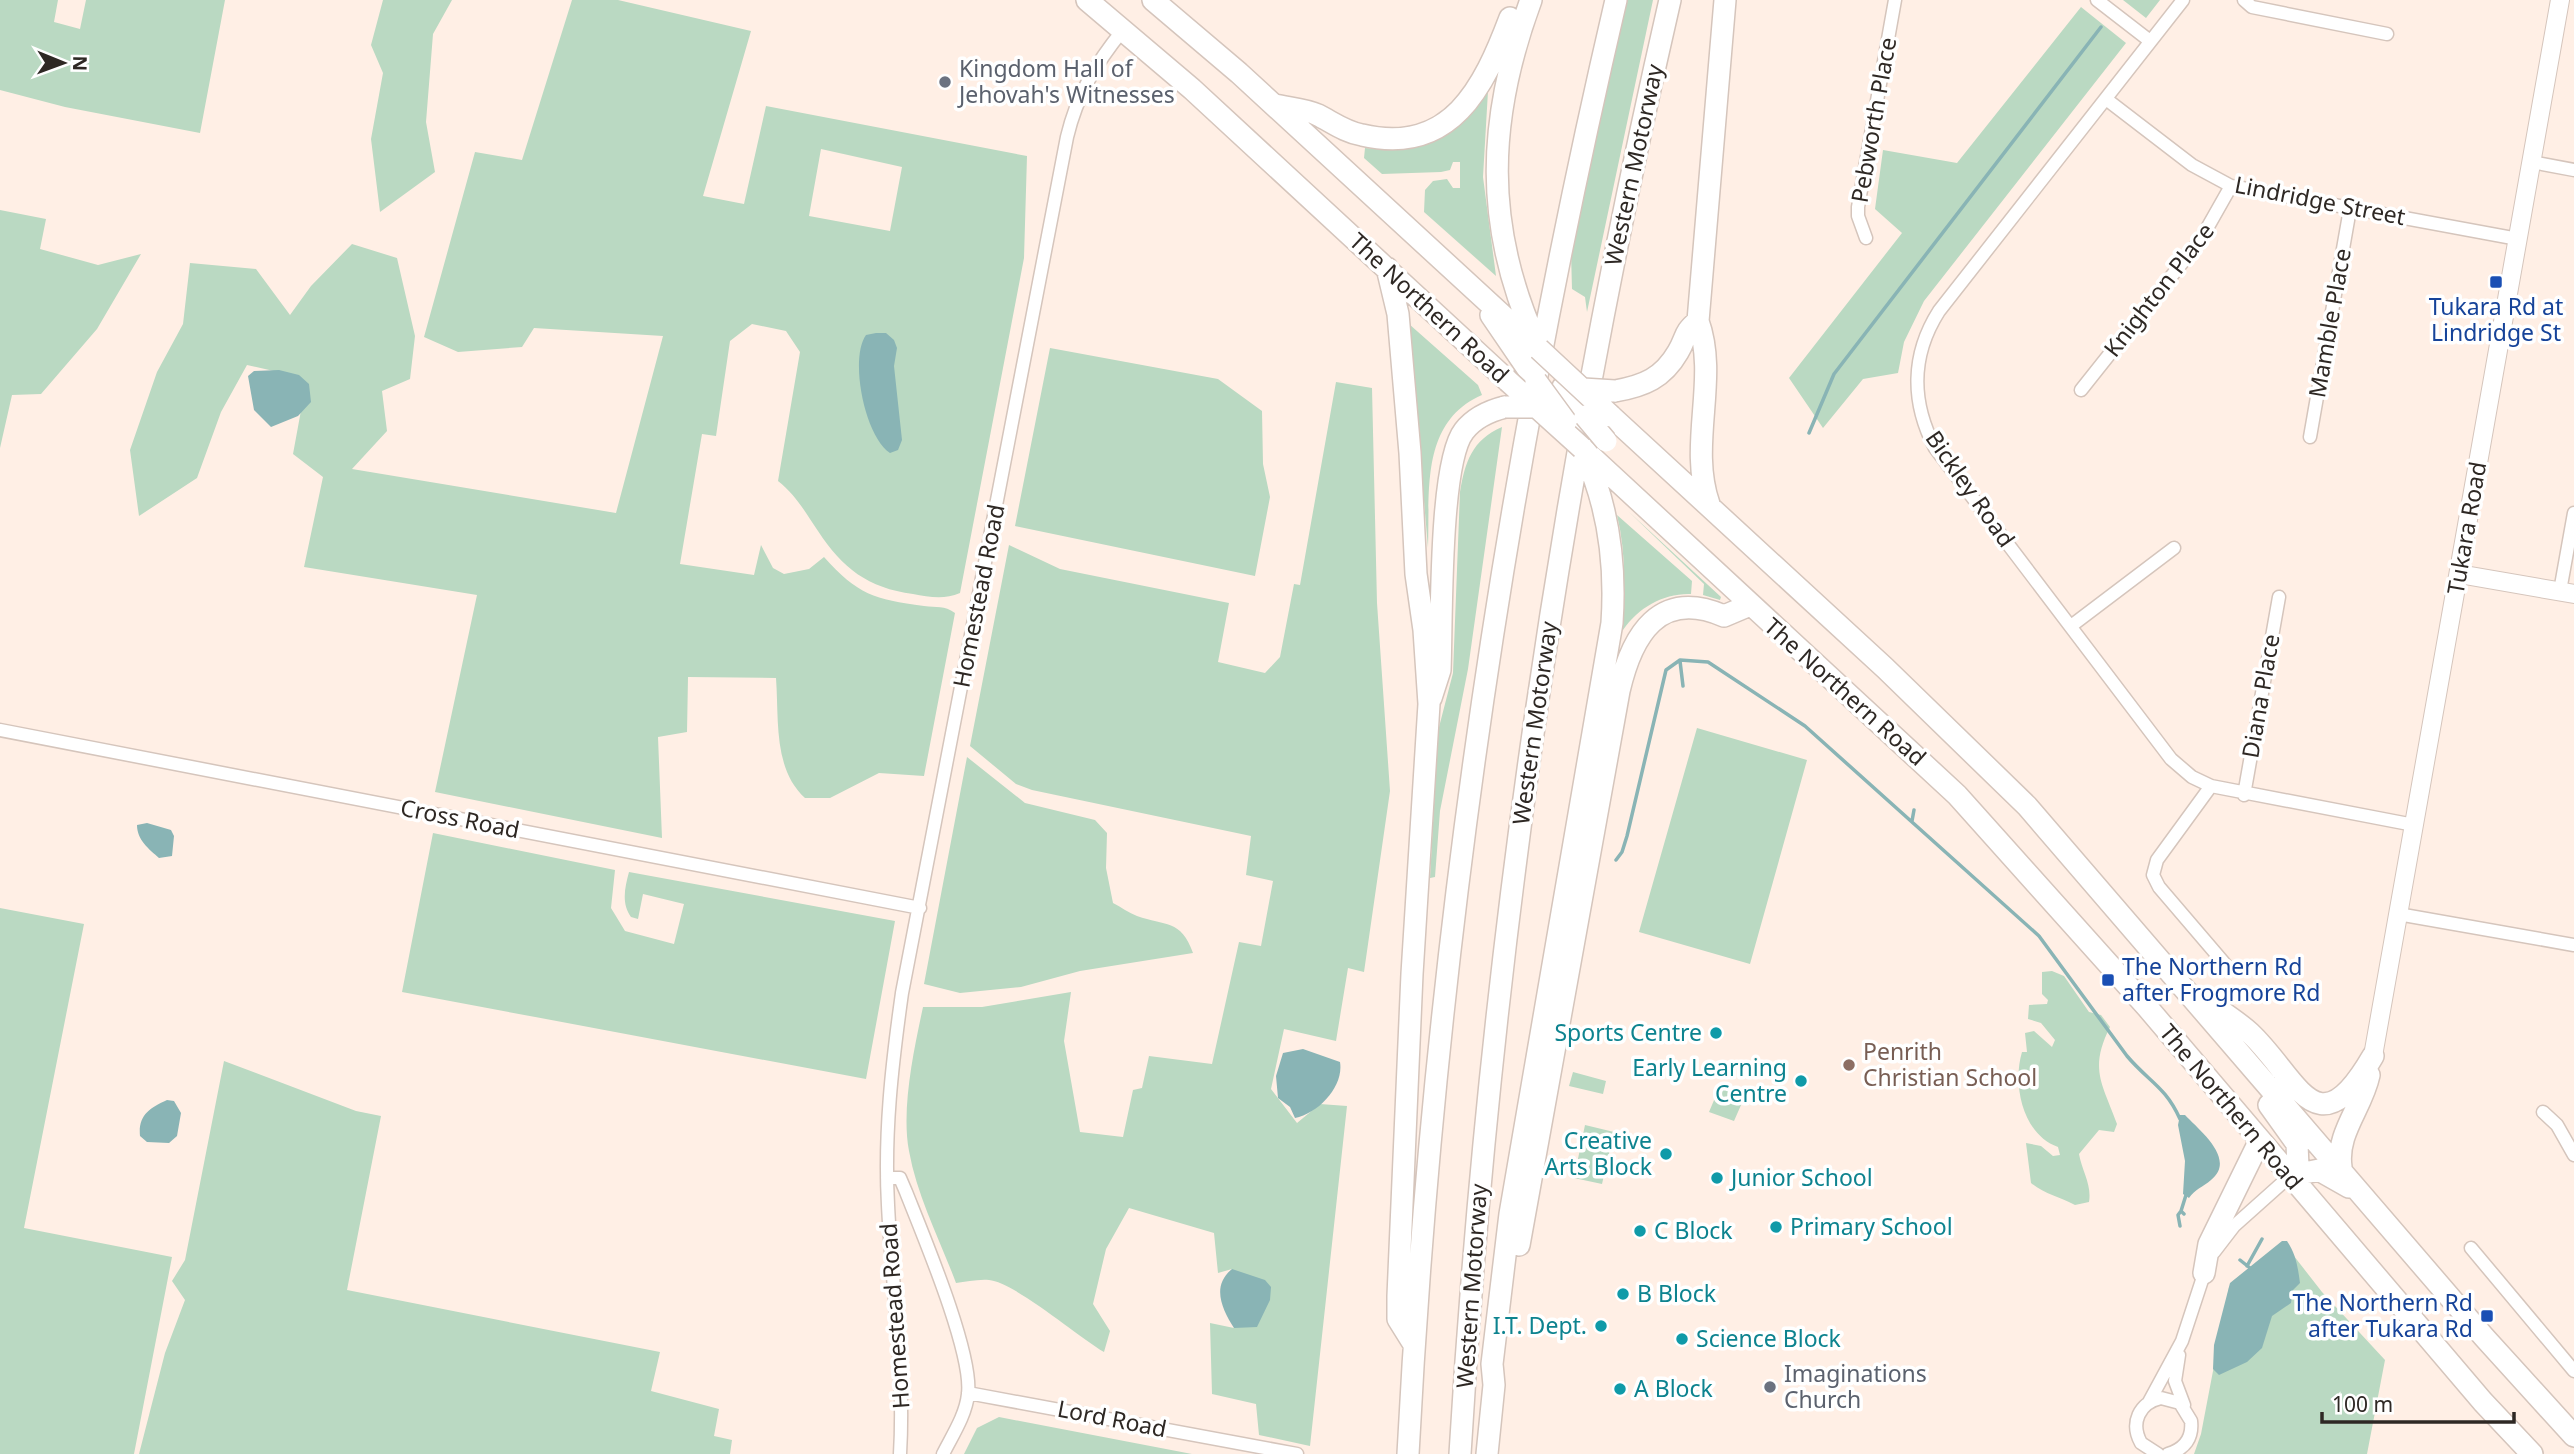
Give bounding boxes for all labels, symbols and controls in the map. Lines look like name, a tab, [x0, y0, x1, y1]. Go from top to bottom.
north arrow	[28, 28, 98, 98]
street label: Pebworth Place	[1843, 35, 1903, 205]
place label: Kingdom Hall of Jehovah's Witnesses	[957, 52, 1175, 110]
text: N	[67, 55, 93, 71]
street label: Western Motorway	[1596, 61, 1670, 268]
marker: Kingdom Hall of Jehovah's Witnesses	[937, 74, 953, 90]
street label: Lindridge Street	[2232, 168, 2408, 232]
street label: Knighton Place	[2096, 216, 2221, 363]
street label: The Northern Road	[1343, 225, 1516, 390]
street label: Mamble Place	[2300, 246, 2358, 400]
marker: Tukara Rd at Lindridge St	[2488, 274, 2504, 290]
place label: Tukara Rd at Lindridge St	[2429, 290, 2563, 348]
street label: Bickley Road	[1919, 424, 2023, 553]
street label: Tukara Road	[2439, 459, 2493, 597]
street label: Homestead Road	[945, 501, 1011, 690]
street label: The Northern Road	[1758, 610, 1933, 773]
street label: Western Motorway	[1504, 619, 1564, 827]
street label: Diana Place	[2233, 631, 2287, 760]
street label: Cross Road	[398, 791, 523, 845]
place label: The Northern Rd after Frogmore Rd	[2122, 950, 2320, 1008]
marker: The Northern Rd after Frogmore Rd	[2100, 972, 2116, 988]
place label: Sports Centre	[1554, 1016, 1702, 1048]
street label: The Northern Road	[2153, 1017, 2311, 1196]
marker: Sports Centre	[1708, 1025, 1724, 1041]
place label: Penrith Christian School	[1863, 1035, 2037, 1093]
place label: Early Learning Centre	[1632, 1051, 1787, 1109]
marker: Penrith Christian School	[1841, 1057, 1857, 1073]
marker: Early Learning Centre	[1793, 1073, 1809, 1089]
place label: Creative Arts Block	[1544, 1124, 1653, 1182]
marker: Creative Arts Block	[1658, 1146, 1674, 1162]
place label: Junior School	[1729, 1161, 1873, 1193]
marker: Junior School	[1709, 1170, 1725, 1186]
street label: Western Motorway	[1448, 1182, 1494, 1389]
place label: Primary School	[1790, 1210, 1953, 1242]
place label: C Block	[1654, 1214, 1733, 1246]
marker: Primary School	[1768, 1219, 1784, 1235]
street label: Homestead Road	[872, 1222, 916, 1410]
marker: C Block	[1632, 1223, 1648, 1239]
place label: B Block	[1637, 1277, 1717, 1309]
marker: B Block	[1615, 1286, 1631, 1302]
place label: The Northern Rd after Tukara Rd	[2293, 1286, 2473, 1344]
marker: The Northern Rd after Tukara Rd	[2479, 1308, 2495, 1324]
place label: I.T. Dept.	[1493, 1309, 1587, 1341]
marker: I.T. Dept.	[1593, 1318, 1609, 1334]
place label: Science Block	[1696, 1322, 1842, 1354]
marker: Science Block	[1674, 1331, 1690, 1347]
place label: Imaginations Church	[1784, 1357, 1927, 1415]
place label: A Block	[1634, 1372, 1714, 1404]
marker: Imaginations Church	[1762, 1379, 1778, 1395]
scale bar	[2322, 1380, 2514, 1424]
marker: A Block	[1612, 1381, 1628, 1397]
text: 100 m	[2332, 1390, 2393, 1418]
street label: Lord Road	[1055, 1392, 1169, 1444]

